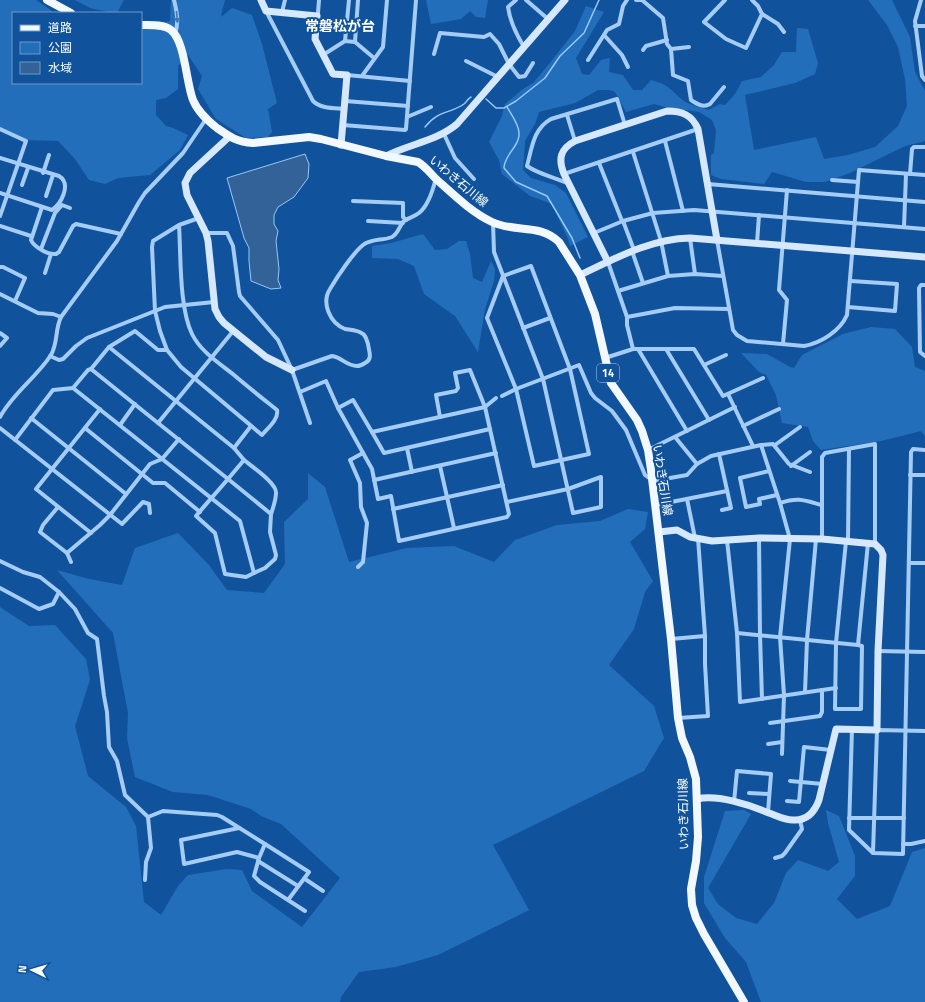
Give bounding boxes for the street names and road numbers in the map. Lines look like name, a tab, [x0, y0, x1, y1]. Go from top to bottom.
street label: いわき石川線	[425, 151, 493, 211]
road number: 14	[597, 364, 619, 382]
street label: いわき石川線	[648, 443, 678, 517]
street label: いわき石川線	[673, 778, 693, 850]

